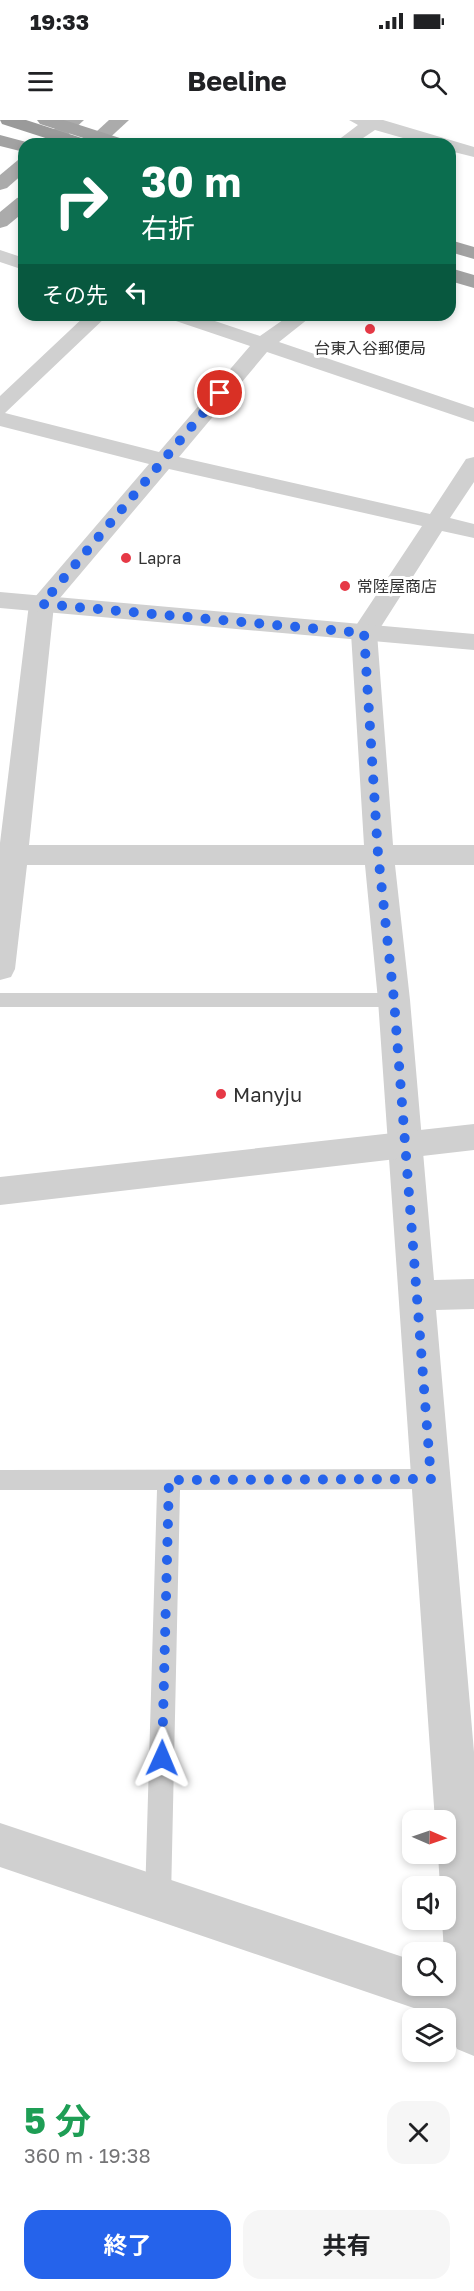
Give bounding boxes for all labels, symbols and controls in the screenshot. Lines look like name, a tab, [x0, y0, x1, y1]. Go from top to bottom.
text: 19:33	[30, 8, 89, 35]
icon: menu	[24, 65, 57, 98]
text: Beeline	[187, 65, 287, 97]
icon: search	[417, 65, 450, 98]
text: 30 m	[141, 156, 241, 206]
icon: right	[42, 162, 120, 240]
text: 右折	[141, 212, 195, 244]
icon: left	[120, 276, 153, 309]
text: その先	[42, 281, 108, 308]
marker: 台東入谷郵便局	[363, 322, 377, 336]
place label: 台東入谷郵便局	[314, 338, 426, 358]
pin	[194, 367, 245, 418]
icon: arrive	[203, 376, 236, 409]
place label: Lapra	[138, 548, 181, 568]
marker: Lapra	[119, 551, 133, 565]
place label: 常陸屋商店	[357, 576, 437, 596]
marker: 常陸屋商店	[338, 579, 352, 593]
place label: Manyju	[233, 1082, 302, 1106]
marker: Manyju	[214, 1087, 228, 1101]
position arrow	[130, 1726, 194, 1790]
north arrow	[402, 1810, 456, 1864]
map controls	[402, 1810, 456, 2062]
button: sound	[402, 1876, 456, 1930]
button: search	[402, 1942, 456, 1996]
button: layers	[402, 2008, 456, 2062]
text: 5 分	[24, 2099, 91, 2142]
button: close	[387, 2101, 450, 2164]
text: 360 m · 19:38	[24, 2143, 151, 2167]
button: 終了	[24, 2210, 231, 2279]
button: 共有	[243, 2210, 450, 2279]

